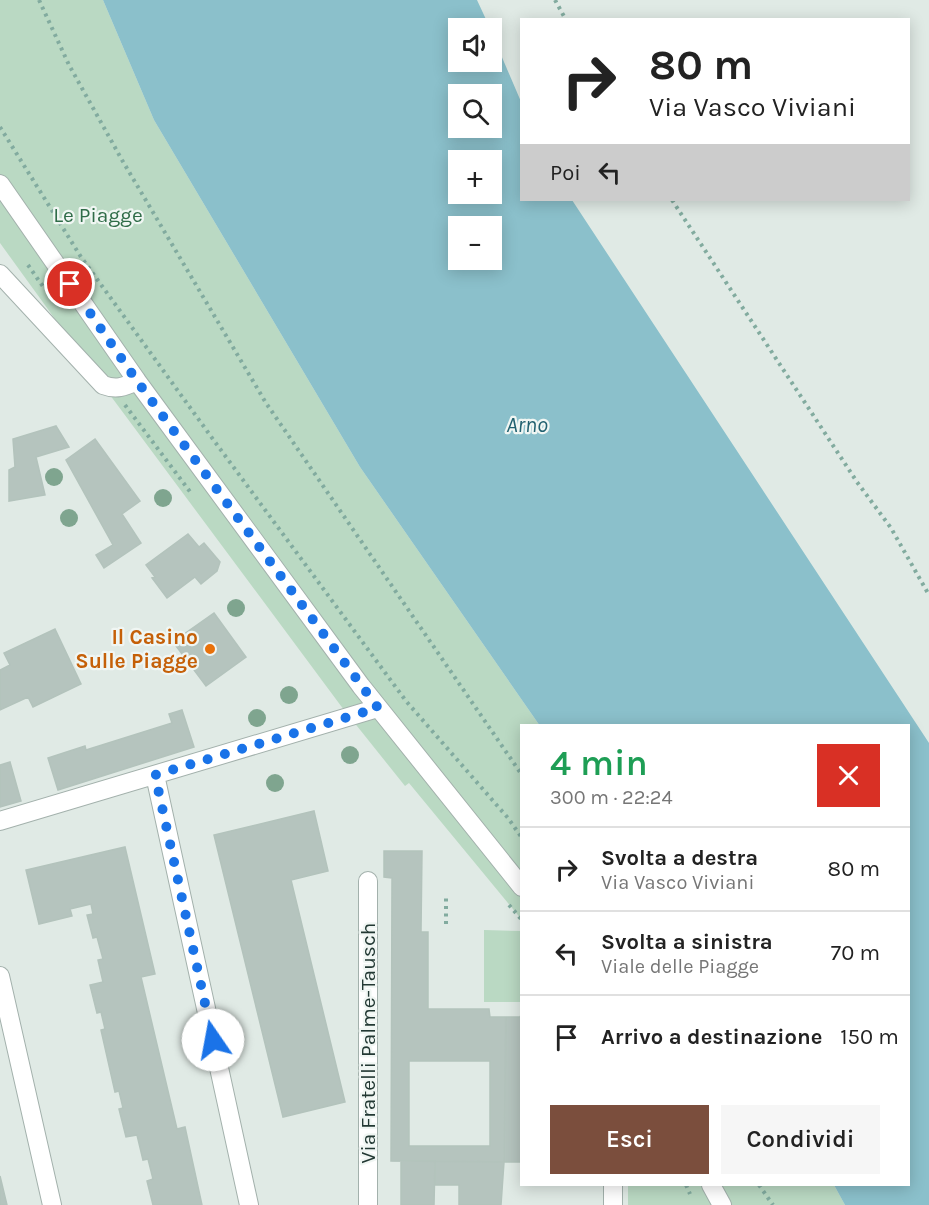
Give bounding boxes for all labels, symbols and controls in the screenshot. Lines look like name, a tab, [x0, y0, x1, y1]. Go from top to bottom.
map controls	[448, 18, 502, 270]
button: sound	[448, 18, 502, 72]
text: 80 m	[649, 40, 753, 90]
icon: right	[550, 42, 628, 120]
button: search	[448, 84, 502, 138]
text: Via Vasco Viviani	[649, 91, 856, 123]
button: +	[448, 150, 502, 204]
icon: left	[593, 156, 626, 189]
text: Poi	[550, 160, 581, 186]
park label: Le Piagge	[53, 203, 143, 227]
button: −	[448, 216, 502, 270]
pin	[44, 258, 95, 309]
icon: arrive	[53, 267, 86, 300]
water label: Arno	[506, 412, 548, 438]
place label: Il Casino Sulle Piagge	[75, 625, 198, 673]
marker: Il Casino Sulle Piagge	[203, 642, 217, 656]
text: 4 min	[550, 742, 648, 784]
button: close	[817, 744, 880, 807]
text: 300 m · 22:24	[550, 786, 673, 809]
text: Svolta a destra	[601, 845, 758, 871]
icon: right	[550, 853, 583, 886]
text: 80 m	[828, 856, 880, 882]
text: Via Vasco Viviani	[601, 871, 754, 894]
street label: Via Fratelli Palme-Tausch	[356, 923, 380, 1163]
text: Svolta a sinistra	[601, 929, 773, 955]
icon: left	[550, 937, 583, 970]
text: 70 m	[831, 940, 880, 966]
text: Viale delle Piagge	[601, 955, 759, 978]
position arrow	[181, 1008, 245, 1072]
icon: arrive	[550, 1021, 583, 1054]
text: Arrivo a destinazione	[601, 1024, 822, 1050]
text: 150 m	[840, 1024, 899, 1050]
button: Esci	[550, 1105, 709, 1174]
button: Condividi	[721, 1105, 880, 1174]

